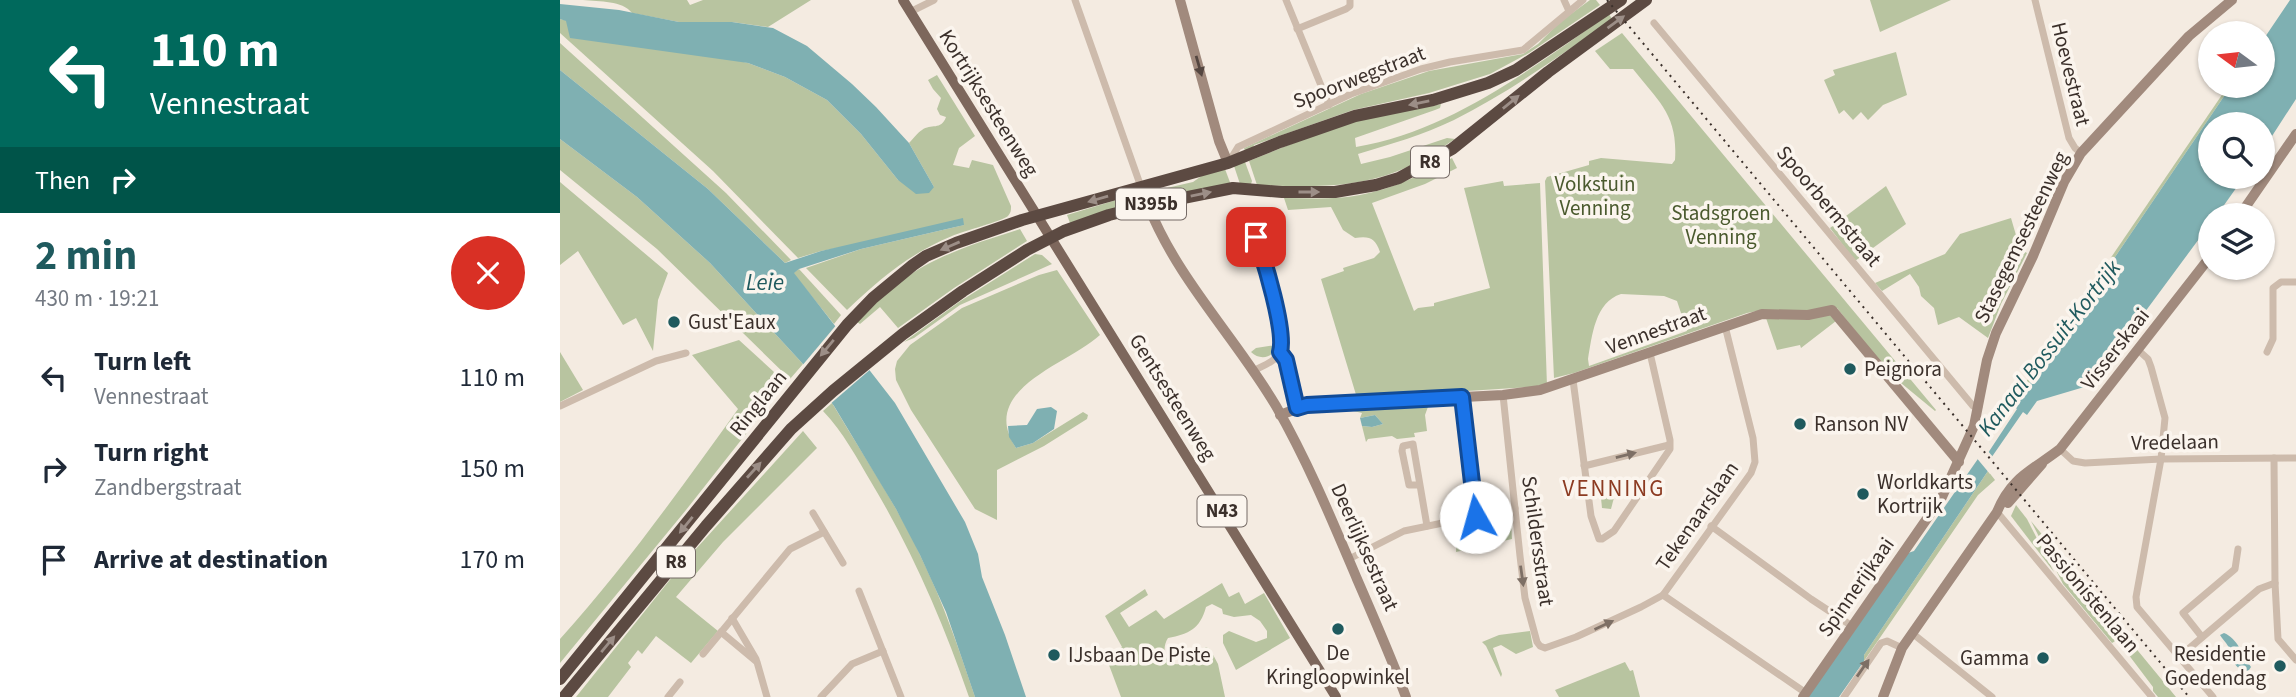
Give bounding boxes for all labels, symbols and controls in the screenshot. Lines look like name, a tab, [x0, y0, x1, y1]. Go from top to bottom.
one-way arrow	[1607, 15, 1625, 29]
text: 110 m	[150, 16, 279, 86]
street label: Hoevestraat	[2044, 19, 2098, 129]
north arrow	[2198, 21, 2275, 98]
map controls	[2198, 21, 2275, 280]
street label: Kortrijksesteenweg	[932, 24, 1047, 183]
icon: left	[35, 28, 126, 119]
street label: Spoorwegstraat	[1289, 38, 1429, 116]
one-way arrow	[1194, 55, 1204, 76]
text: Vennestraat	[150, 81, 309, 127]
one-way arrow	[1501, 95, 1519, 110]
one-way arrow	[1408, 98, 1430, 109]
button: search	[2198, 112, 2275, 189]
street label: Spoorbermstraat	[1769, 139, 1889, 273]
road number: R8	[1411, 146, 1449, 178]
street label: Stasegemsesteenweg	[1966, 146, 2076, 328]
icon: right	[104, 161, 142, 199]
text: Then	[35, 162, 90, 199]
park label: Volkstuin Venning	[1554, 169, 1636, 223]
one-way arrow	[1298, 186, 1320, 198]
road number: N395b	[1116, 188, 1186, 220]
one-way arrow	[1190, 189, 1212, 200]
one-way arrow	[1087, 194, 1108, 204]
park label: Stadsgroen Venning	[1671, 198, 1771, 252]
button: layers	[2198, 203, 2275, 280]
pin	[1226, 207, 1286, 267]
icon: arrive	[1237, 218, 1275, 256]
text: 2 min	[35, 226, 137, 286]
button: close	[451, 236, 525, 310]
one-way arrow	[940, 240, 961, 251]
water label: Kanaal Bossuit-Kortrijk	[1970, 252, 2129, 443]
water label: Leie	[746, 266, 784, 299]
text: 430 m · 19:21	[35, 282, 159, 315]
street label: Vennestraat	[1602, 298, 1710, 362]
street label: Visserskaai	[2073, 302, 2157, 396]
place label: Gust'Eaux	[688, 307, 776, 337]
marker: Gust'Eaux	[666, 314, 682, 330]
street label: Gentsesteenweg	[1122, 328, 1224, 466]
one-way arrow	[820, 340, 835, 357]
text: Turn left	[94, 343, 191, 380]
place label: Peignora	[1864, 354, 1942, 384]
icon: left	[35, 359, 73, 397]
text: 110 m	[459, 359, 525, 396]
marker: Peignora	[1842, 361, 1858, 377]
street label: Ringlaan	[722, 364, 794, 442]
text: Vennestraat	[94, 380, 209, 413]
place label: Ranson NV	[1814, 409, 1908, 439]
marker: Ranson NV	[1792, 416, 1808, 432]
street label: Vredelaan	[2131, 426, 2219, 458]
text: Turn right	[94, 434, 209, 471]
one-way arrow	[1616, 449, 1638, 460]
icon: right	[35, 450, 73, 488]
text: 150 m	[459, 450, 525, 487]
street label: Tekenaarslaan	[1648, 455, 1746, 577]
one-way arrow	[746, 461, 762, 479]
place label: Worldkarts Kortrijk	[1877, 467, 1973, 521]
text: Zandbergstraat	[94, 471, 241, 504]
district label: VENNING	[1563, 472, 1665, 505]
street label: Schildersstraat	[1514, 474, 1562, 608]
street label: Deerlijksestraat	[1324, 478, 1406, 616]
position arrow	[1439, 480, 1513, 554]
marker: Worldkarts Kortrijk	[1855, 486, 1871, 502]
road number: N43	[1198, 496, 1246, 526]
one-way arrow	[678, 516, 693, 534]
street label: Passionistenlaan	[2029, 527, 2147, 659]
street label: Spinnerijkaai	[1811, 531, 1901, 643]
icon: arrive	[35, 541, 73, 579]
text: Arrive at destination	[94, 541, 328, 578]
text: 170 m	[459, 541, 525, 578]
road number: R8	[657, 547, 695, 578]
one-way arrow	[1517, 565, 1528, 587]
one-way arrow	[1593, 619, 1614, 630]
marker: De Kringloopwinkel	[1330, 621, 1346, 637]
one-way arrow	[600, 636, 615, 653]
place label: De Kringloopwinkel	[1266, 638, 1410, 692]
place label: Residentie Goedendag	[2165, 639, 2266, 693]
place label: IJsbaan De Piste	[1068, 640, 1211, 670]
place label: Gamma	[1960, 643, 2029, 673]
marker: IJsbaan De Piste	[1046, 647, 1062, 663]
marker: Gamma	[2035, 650, 2051, 666]
marker: Residentie Goedendag	[2272, 658, 2288, 674]
one-way arrow	[1856, 659, 1870, 677]

